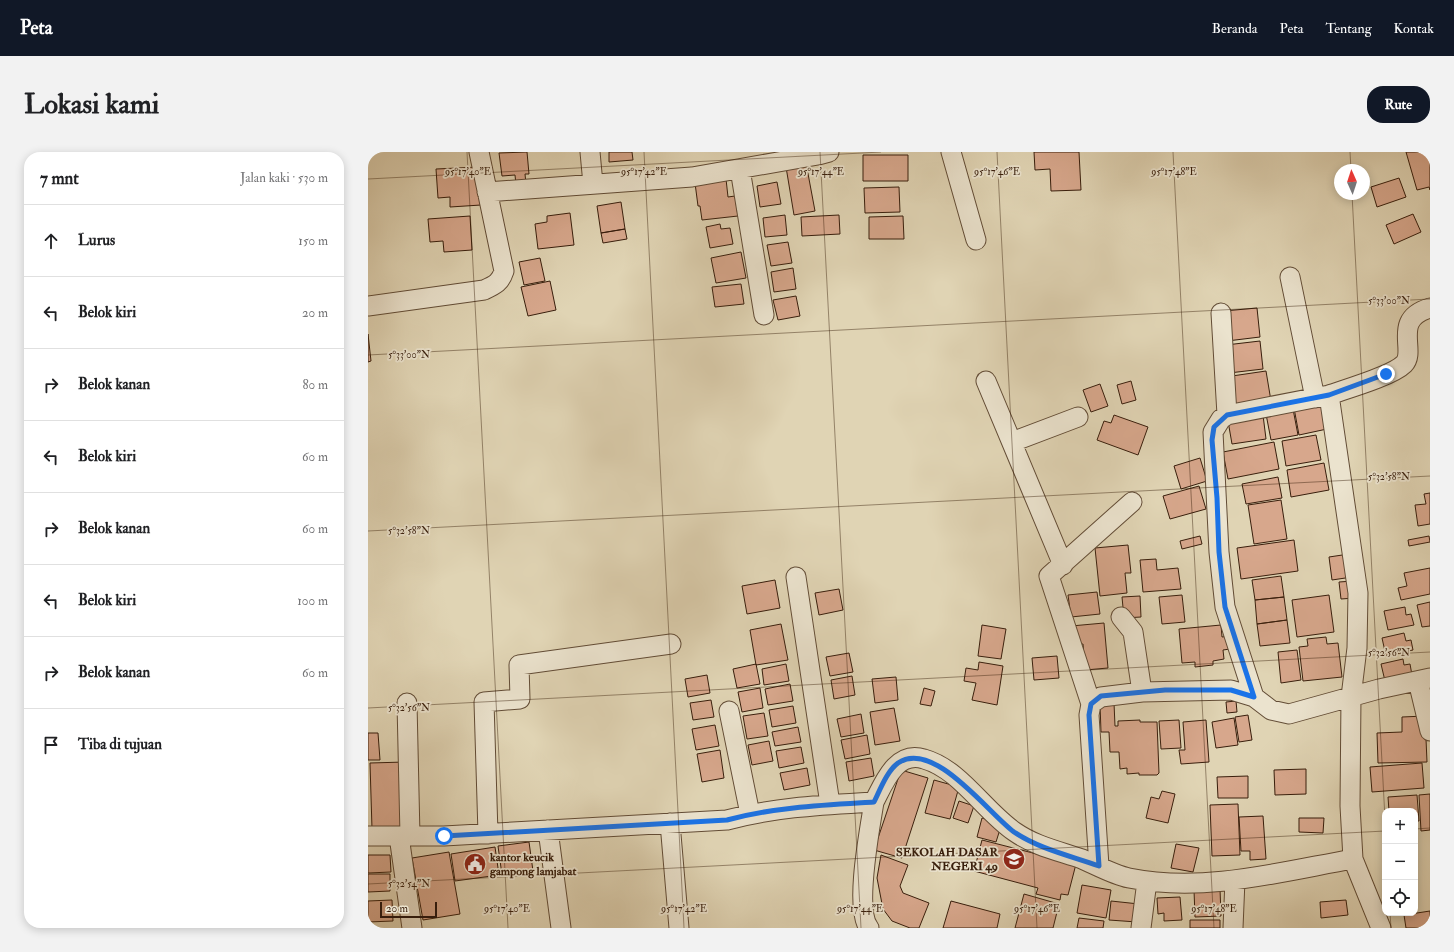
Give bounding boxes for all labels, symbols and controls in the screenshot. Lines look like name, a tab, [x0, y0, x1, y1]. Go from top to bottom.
text: Peta	[20, 16, 53, 40]
text: Beranda	[1212, 20, 1258, 37]
text: Peta	[1280, 20, 1304, 37]
text: Tentang	[1326, 20, 1372, 37]
text: Kontak	[1394, 20, 1434, 37]
button: Rute	[1367, 86, 1430, 123]
text: Lokasi kami	[24, 87, 159, 122]
north arrow	[1334, 164, 1370, 200]
text: 95°17'40"E	[444, 166, 491, 178]
text: 95°17'42"E	[620, 166, 667, 178]
text: 95°17'44"E	[797, 166, 844, 178]
text: 95°17'46"E	[973, 166, 1020, 178]
text: 95°17'48"E	[1150, 166, 1197, 178]
text: 7 mnt	[40, 168, 79, 189]
text: Jalan kaki · 530 m	[240, 170, 328, 186]
icon: ahead	[40, 230, 62, 252]
text: Lurus	[78, 231, 115, 250]
text: 150 m	[298, 233, 328, 249]
text: 5°33'00"N	[1368, 295, 1410, 307]
icon: left	[40, 302, 62, 324]
text: Belok kiri	[78, 303, 136, 322]
text: 20 m	[302, 305, 328, 321]
text: 5°33'00"N	[388, 349, 430, 361]
route end	[1377, 365, 1395, 383]
icon: right	[40, 374, 62, 396]
text: Belok kanan	[78, 375, 150, 394]
text: 80 m	[302, 377, 328, 393]
icon: left	[40, 446, 62, 468]
text: Belok kiri	[78, 447, 136, 466]
text: 60 m	[302, 449, 328, 465]
text: 5°32'58"N	[1368, 471, 1410, 483]
icon: right	[40, 518, 62, 540]
text: Belok kanan	[78, 519, 150, 538]
text: 60 m	[302, 521, 328, 537]
text: 5°32'58"N	[388, 525, 430, 537]
icon: left	[40, 590, 62, 612]
text: Belok kiri	[78, 591, 136, 610]
text: 100 m	[297, 593, 328, 609]
text: 5°32'56"N	[1368, 647, 1410, 659]
icon: right	[40, 662, 62, 684]
text: Belok kanan	[78, 663, 150, 682]
text: 60 m	[302, 665, 328, 681]
text: 5°32'56"N	[388, 702, 430, 714]
icon: arrive	[40, 734, 62, 756]
text: Tiba di tujuan	[78, 735, 162, 754]
map controls	[1382, 808, 1418, 916]
button: +	[1382, 808, 1418, 844]
route start	[435, 827, 453, 845]
button: −	[1382, 844, 1418, 880]
place label: SEKOLAH DASAR NEGERI 49	[896, 845, 999, 874]
school or university icon: SEKOLAH DASAR NEGERI 49	[1001, 846, 1027, 872]
place label: kantor keucik gampong lamjabat	[489, 850, 576, 879]
public building icon: kantor keucik gampong lamjabat	[462, 851, 488, 877]
text: 5°32'54"N	[388, 878, 430, 890]
button: locate	[1382, 880, 1418, 916]
scale bar	[380, 900, 437, 919]
text: 20 m	[386, 902, 408, 915]
text: 95°17'40"E	[483, 903, 530, 915]
text: 95°17'42"E	[660, 903, 707, 915]
text: 95°17'44"E	[836, 903, 883, 915]
text: 95°17'46"E	[1013, 903, 1060, 915]
text: 95°17'48"E	[1190, 903, 1237, 915]

